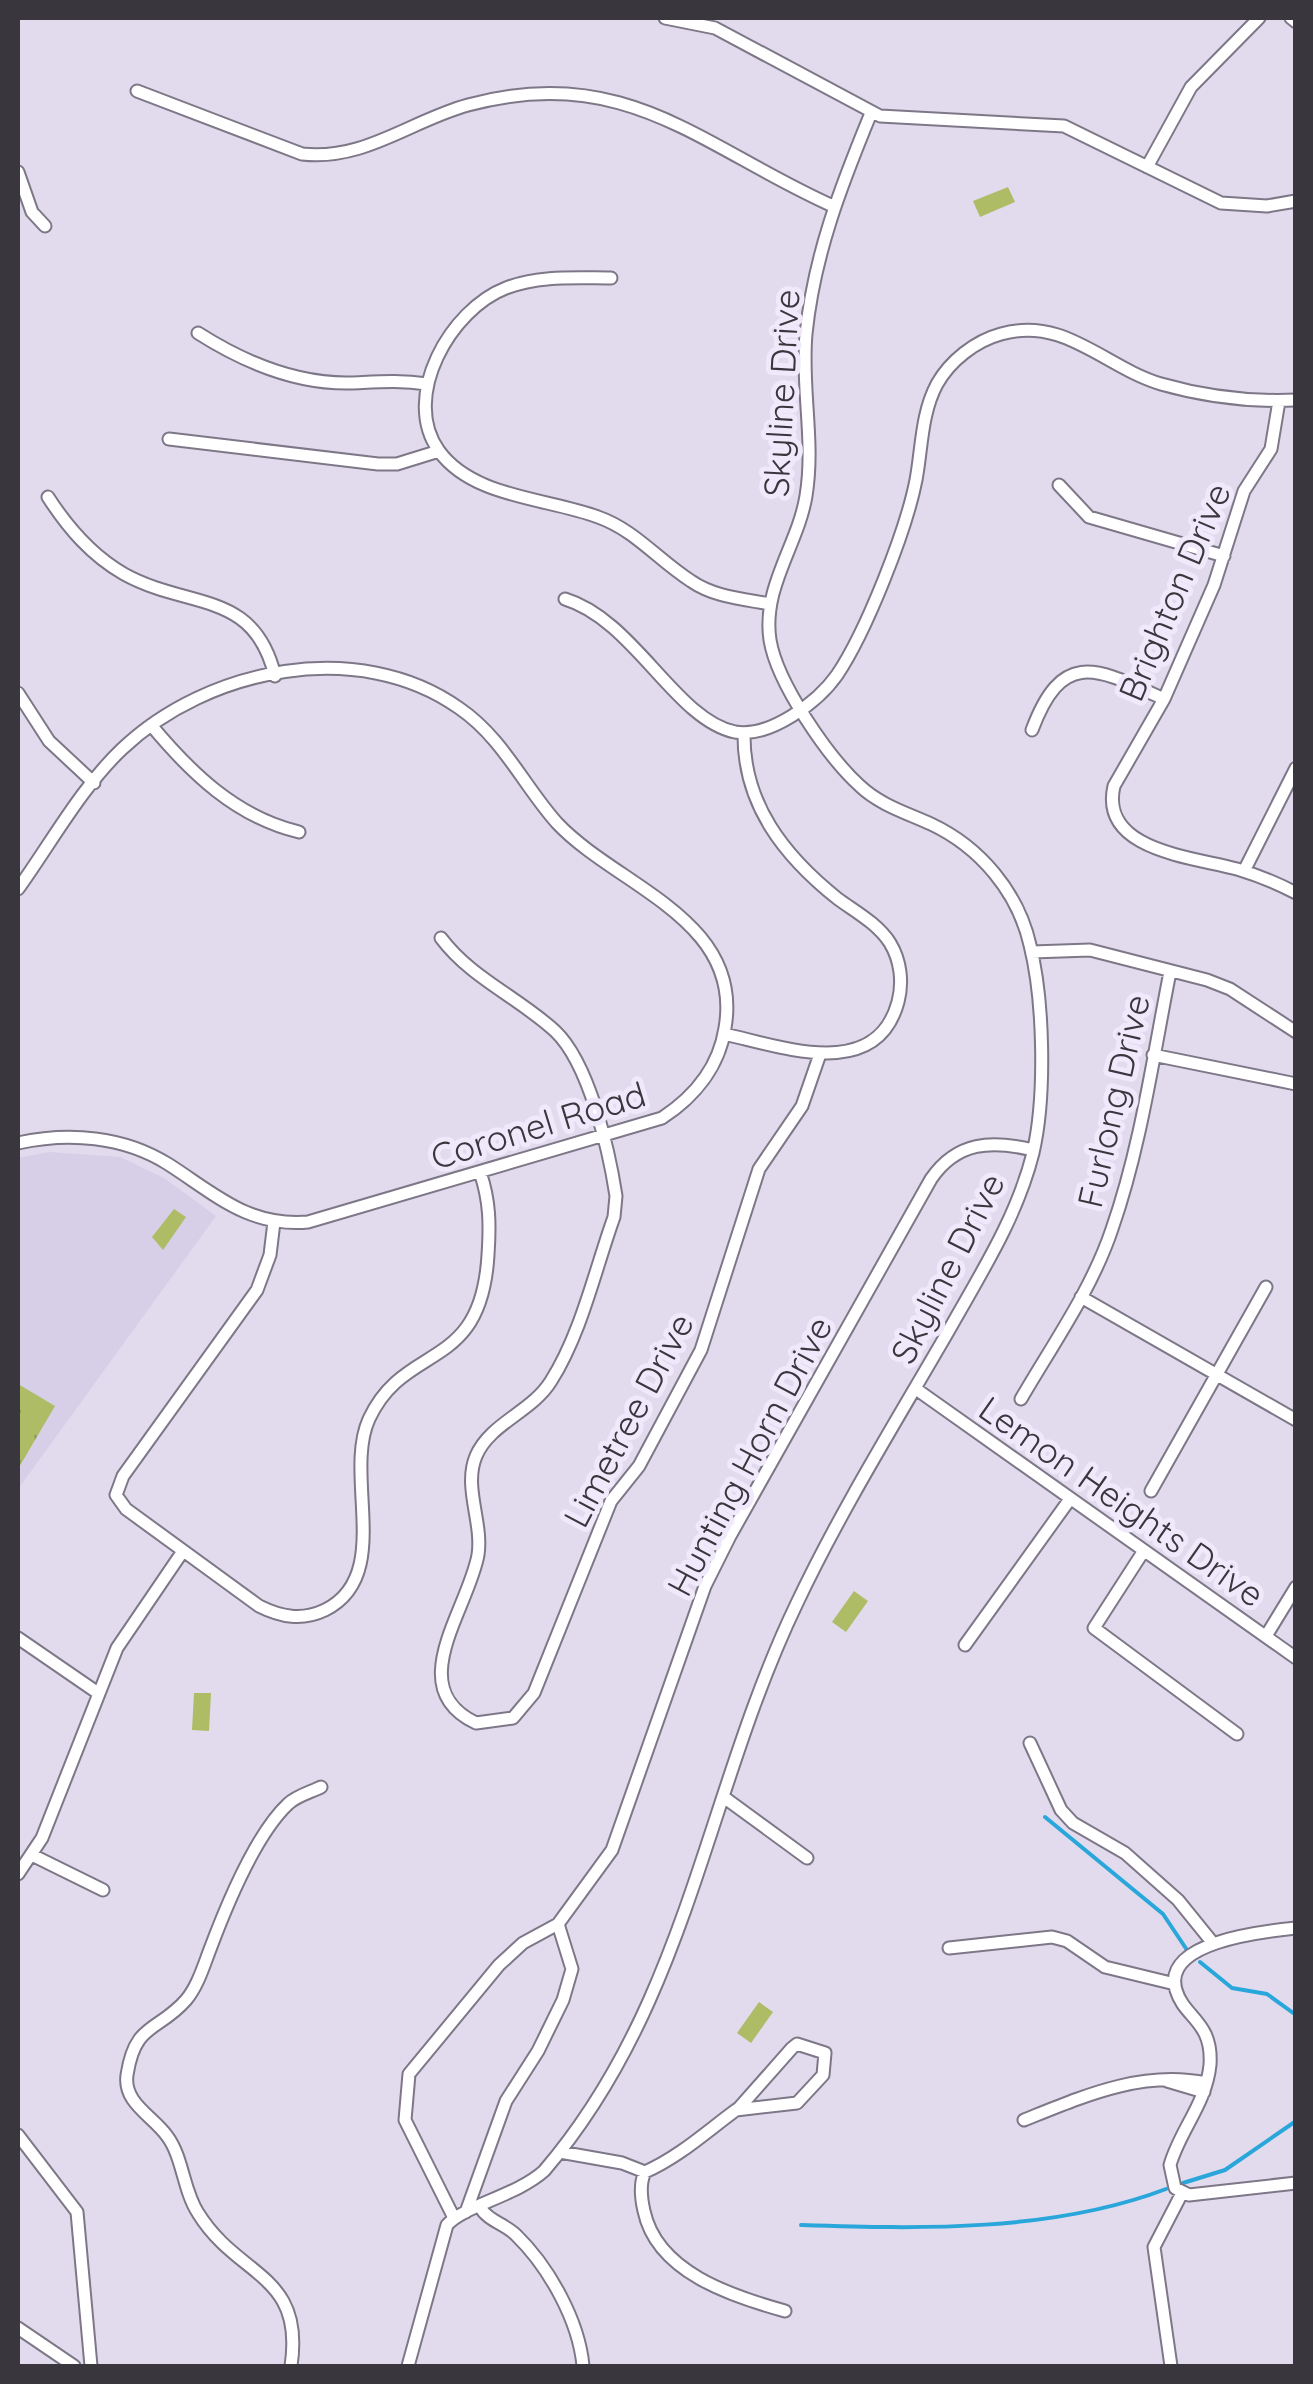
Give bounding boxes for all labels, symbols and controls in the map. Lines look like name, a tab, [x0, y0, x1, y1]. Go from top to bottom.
street label: Skyline Drive	[754, 288, 808, 498]
street label: Brighton Drive	[1108, 476, 1240, 708]
street label: Furlong Drive	[1067, 990, 1159, 1212]
street label: Coronel Road	[425, 1071, 651, 1179]
street label: Skyline Drive	[880, 1166, 1014, 1370]
street label: Limetree Drive	[553, 1306, 703, 1534]
street label: Hunting Horn Drive	[657, 1309, 841, 1603]
street label: Lemon Heights Drive	[971, 1386, 1273, 1616]

